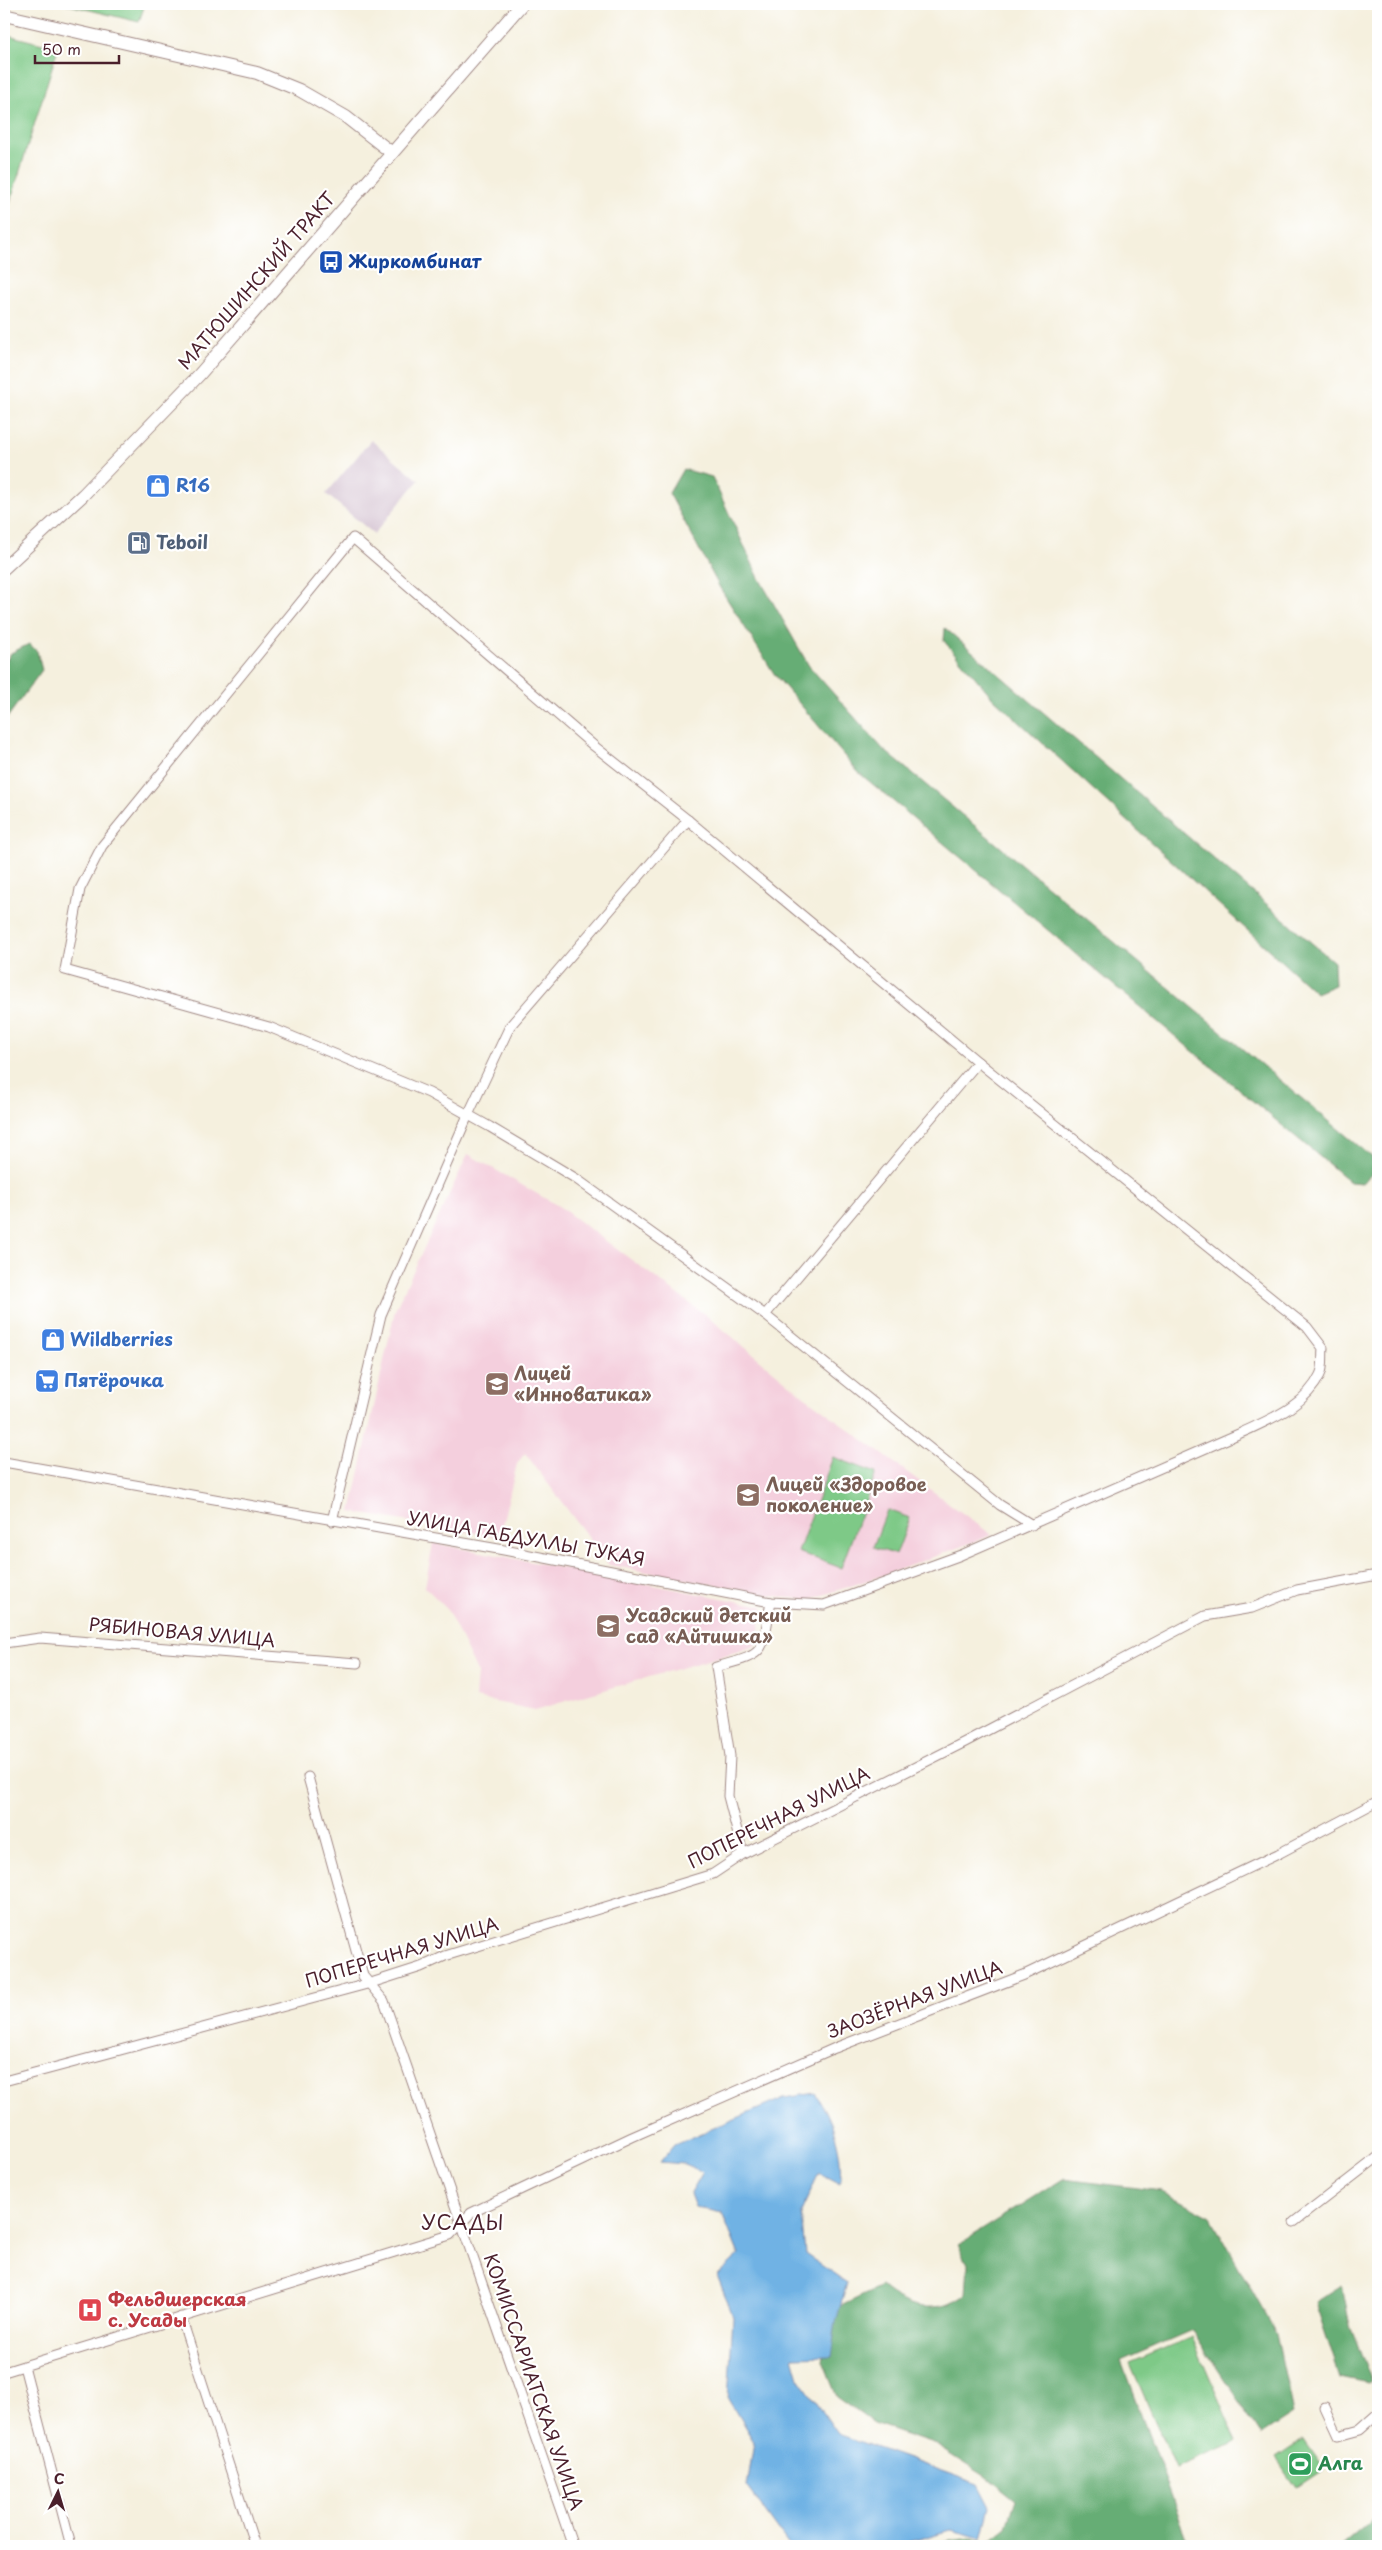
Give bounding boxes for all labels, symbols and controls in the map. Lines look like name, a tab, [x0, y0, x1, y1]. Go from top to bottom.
scale bar	[35, 32, 119, 64]
text: 50 m	[42, 37, 81, 60]
street label: МАТЮШИНСКИЙ ТРАКТ	[171, 185, 341, 375]
place label: Жиркомбинат	[348, 247, 482, 274]
bus stop icon: Жиркомбинат	[318, 249, 344, 275]
place label: R16	[176, 471, 210, 498]
shop icon: R16	[145, 473, 171, 499]
place label: Teboil	[156, 528, 208, 555]
fuel station icon: Teboil	[126, 530, 152, 556]
place label: Wildberries	[70, 1325, 173, 1352]
shop icon: Wildberries	[40, 1327, 66, 1353]
place label: Лицей «Инноватика»	[514, 1359, 652, 1407]
place label: Пятёрочка	[64, 1366, 165, 1393]
supermarket icon: Пятёрочка	[34, 1368, 60, 1394]
school or university icon: Лицей «Инноватика»	[484, 1371, 510, 1397]
place label: Лицей «Здоровое поколение»	[766, 1470, 927, 1518]
school or university icon: Лицей «Здоровое поколение»	[735, 1482, 761, 1508]
street label: УЛИЦА ГАБДУЛЛЫ ТУКАЯ	[405, 1503, 647, 1572]
place label: Усадский детский сад «Айтишка»	[625, 1601, 792, 1649]
street label: РЯБИНОВАЯ УЛИЦА	[88, 1610, 277, 1653]
school or university icon: Усадский детский сад «Айтишка»	[595, 1613, 621, 1639]
street label: ПОПЕРЕЧНАЯ УЛИЦА	[683, 1759, 874, 1874]
street label: ПОПЕРЕЧНАЯ УЛИЦА	[302, 1909, 502, 1994]
street label: ЗАОЗЁРНАЯ УЛИЦА	[823, 1953, 1006, 2044]
district label: УСАДЫ	[421, 2207, 505, 2237]
street label: КОМИССАРИАТСКАЯ УЛИЦА	[478, 2250, 591, 2514]
place label: Фельдшерская с. Усады	[108, 2285, 247, 2333]
hospital icon: Фельдшерская с. Усады	[77, 2297, 103, 2323]
place label: Алга	[1317, 2449, 1363, 2476]
sports icon: Алга	[1287, 2451, 1313, 2477]
north arrow	[32, 2468, 82, 2518]
text: С	[53, 2468, 65, 2489]

